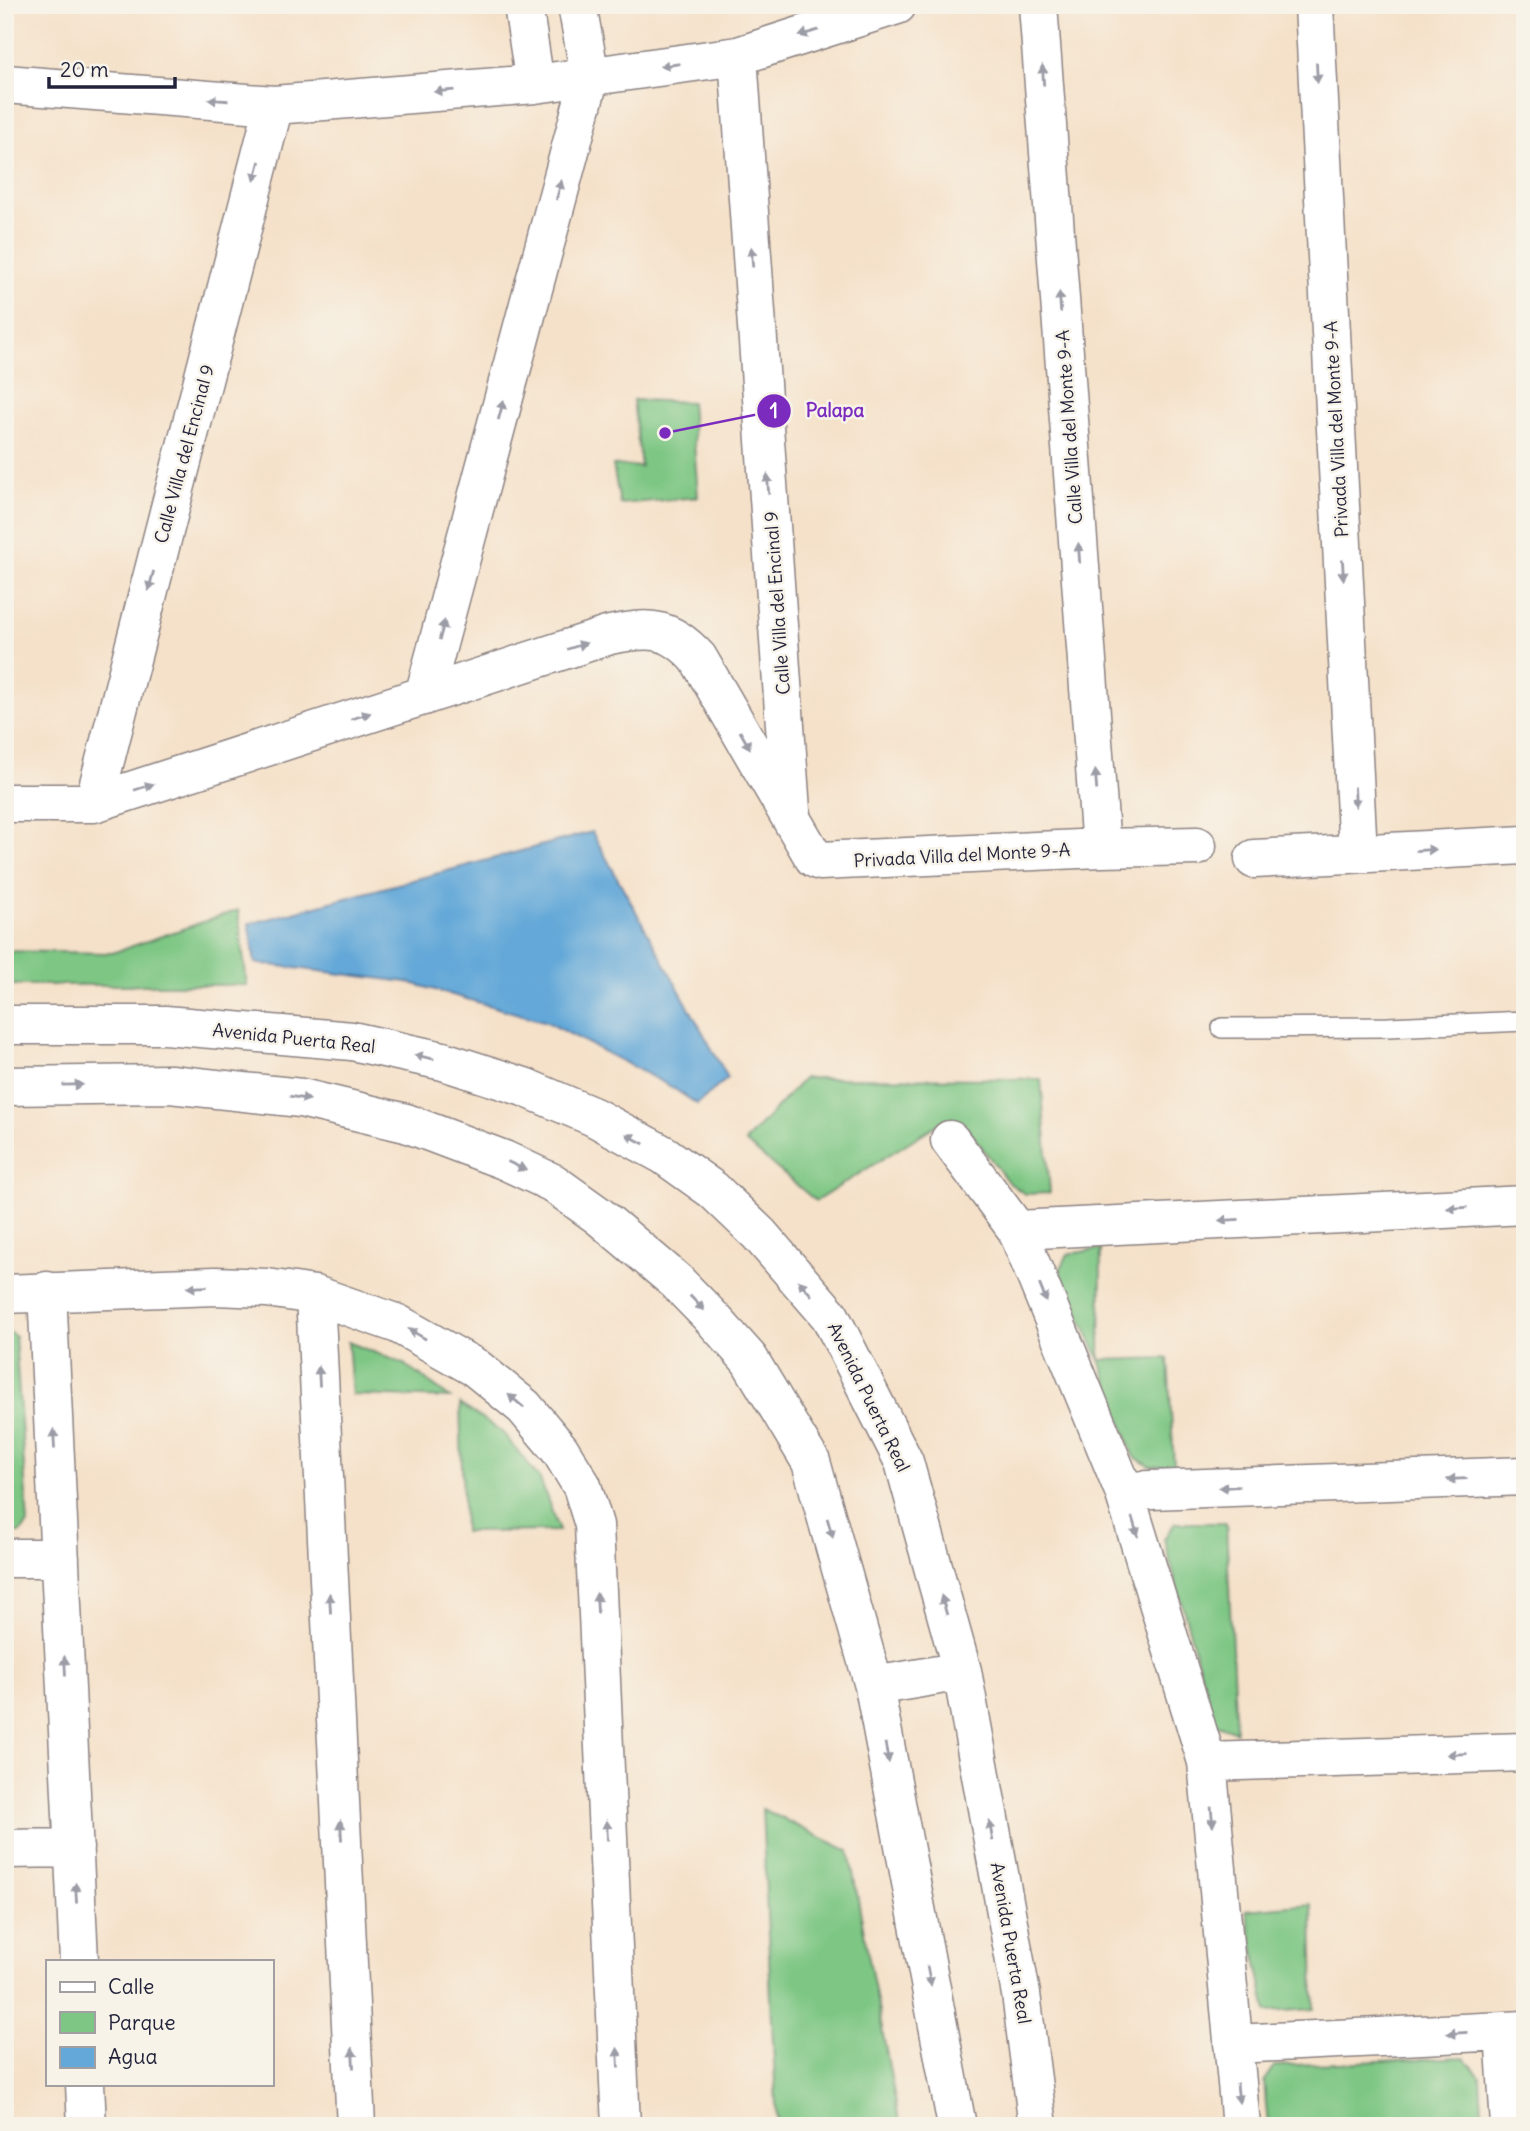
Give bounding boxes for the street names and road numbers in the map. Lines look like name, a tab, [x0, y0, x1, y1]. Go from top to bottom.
street label: Privada Villa del Monte 9-A	[1319, 320, 1353, 538]
street label: Calle Villa del Monte 9-A	[1051, 329, 1087, 525]
street label: Calle Villa del Encinal 9	[149, 362, 219, 546]
street label: Calle Villa del Encinal 9	[759, 510, 795, 696]
street label: Privada Villa del Monte 9-A	[853, 838, 1071, 872]
street label: Avenida Puerta Real	[212, 1018, 376, 1058]
street label: Avenida Puerta Real	[823, 1318, 915, 1476]
street label: Avenida Puerta Real	[985, 1861, 1037, 2025]

